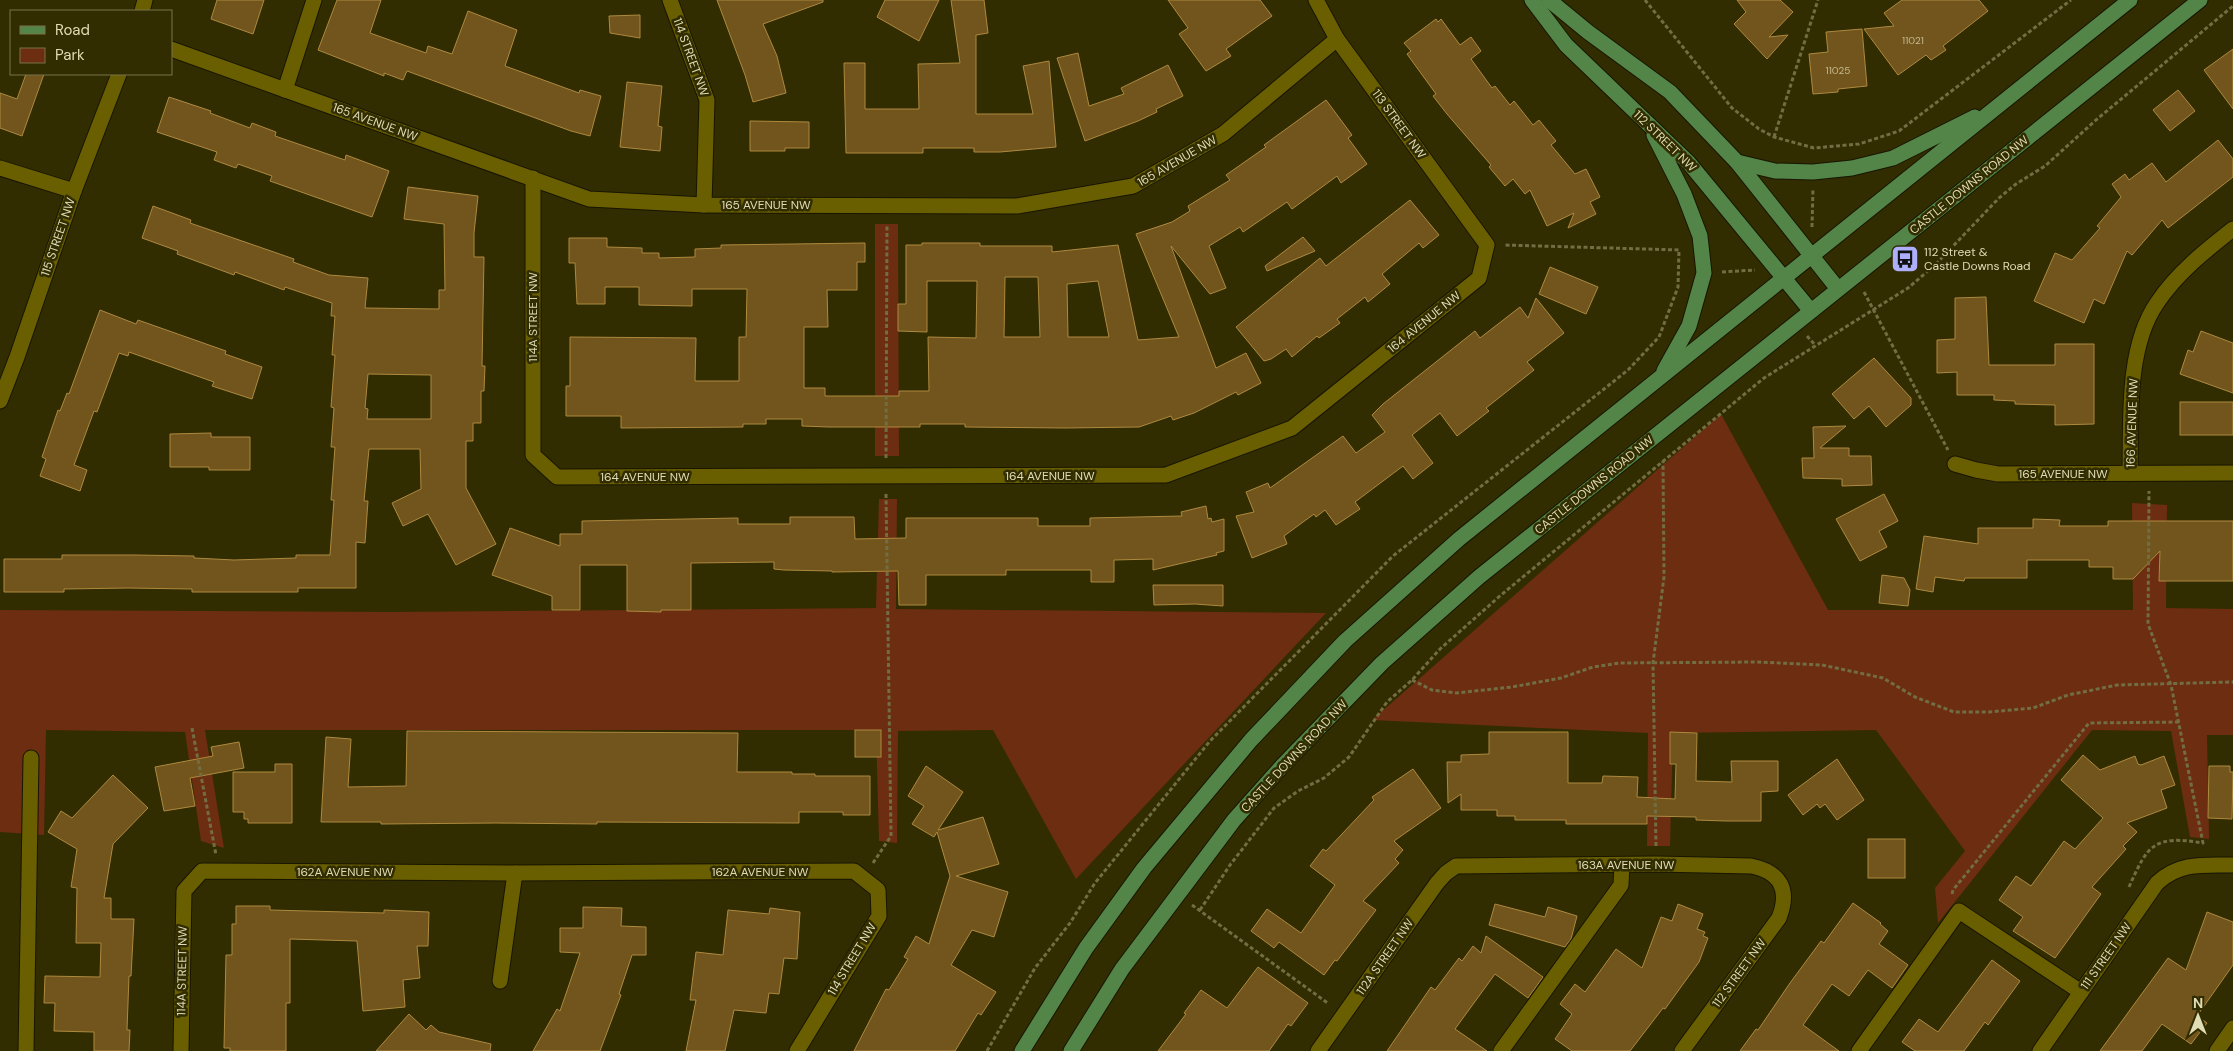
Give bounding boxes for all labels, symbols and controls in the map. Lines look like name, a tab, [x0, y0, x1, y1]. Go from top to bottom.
legend	[10, 10, 172, 75]
street label: 114 STREET NW	[669, 16, 713, 99]
text: Road	[55, 20, 90, 40]
house number: 11021	[1902, 34, 1924, 47]
text: Park	[55, 45, 85, 65]
house number: 11025	[1826, 64, 1850, 77]
street label: 113 STREET NW	[1368, 86, 1430, 162]
street label: 165 AVENUE NW	[330, 99, 420, 145]
street label: 112 STREET NW	[1630, 107, 1700, 175]
street label: 165 AVENUE NW	[1134, 132, 1220, 190]
street label: CASTLE DOWNS ROAD NW	[1906, 132, 2032, 238]
street label: 115 STREET NW	[37, 195, 79, 278]
street label: 165 AVENUE NW	[721, 197, 811, 213]
bus stop icon: 112 Street & Castle Downs Road	[1890, 244, 1920, 274]
place label: 112 Street & Castle Downs Road	[1924, 244, 2031, 274]
street label: 114A STREET NW	[525, 272, 541, 362]
street label: 164 AVENUE NW	[1384, 287, 1464, 356]
street label: 166 AVENUE NW	[2122, 378, 2142, 468]
street label: CASTLE DOWNS ROAD NW	[1531, 432, 1657, 538]
street label: 165 AVENUE NW	[2018, 466, 2108, 482]
street label: 164 AVENUE NW	[1005, 468, 1095, 484]
street label: 164 AVENUE NW	[600, 469, 690, 485]
street label: CASTLE DOWNS ROAD NW	[1237, 696, 1351, 816]
street label: 163A AVENUE NW	[1578, 857, 1675, 873]
street label: 162A AVENUE NW	[297, 864, 394, 880]
street label: 162A AVENUE NW	[712, 864, 809, 880]
street label: 112A STREET NW	[1353, 915, 1417, 998]
street label: 114 STREET NW	[824, 919, 880, 998]
street label: 111 STREET NW	[2077, 919, 2135, 993]
street label: 114A STREET NW	[173, 926, 191, 1016]
street label: 112 STREET NW	[1709, 935, 1770, 1011]
north arrow	[2173, 991, 2223, 1041]
text: N	[2193, 994, 2203, 1012]

